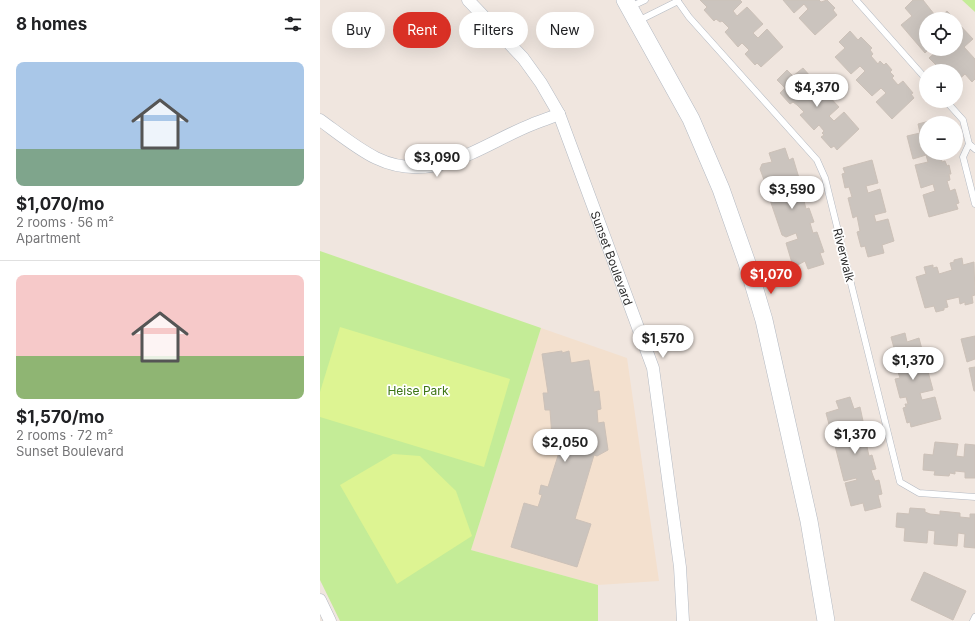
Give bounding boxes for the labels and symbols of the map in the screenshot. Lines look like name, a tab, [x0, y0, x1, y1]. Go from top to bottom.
pin: $4,370	[784, 74, 850, 108]
pin: $3,090	[404, 144, 470, 178]
pin: $3,590	[759, 176, 825, 210]
street label: Sunset Boulevard	[588, 209, 637, 307]
street label: Riverwalk	[830, 227, 858, 284]
pin: $1,070	[738, 261, 804, 295]
pin: $1,570	[630, 325, 696, 359]
pin: $1,370	[880, 347, 946, 381]
park label: Heise Park	[387, 383, 449, 398]
pin: $1,370	[822, 421, 888, 455]
pin: $2,050	[532, 429, 598, 463]

